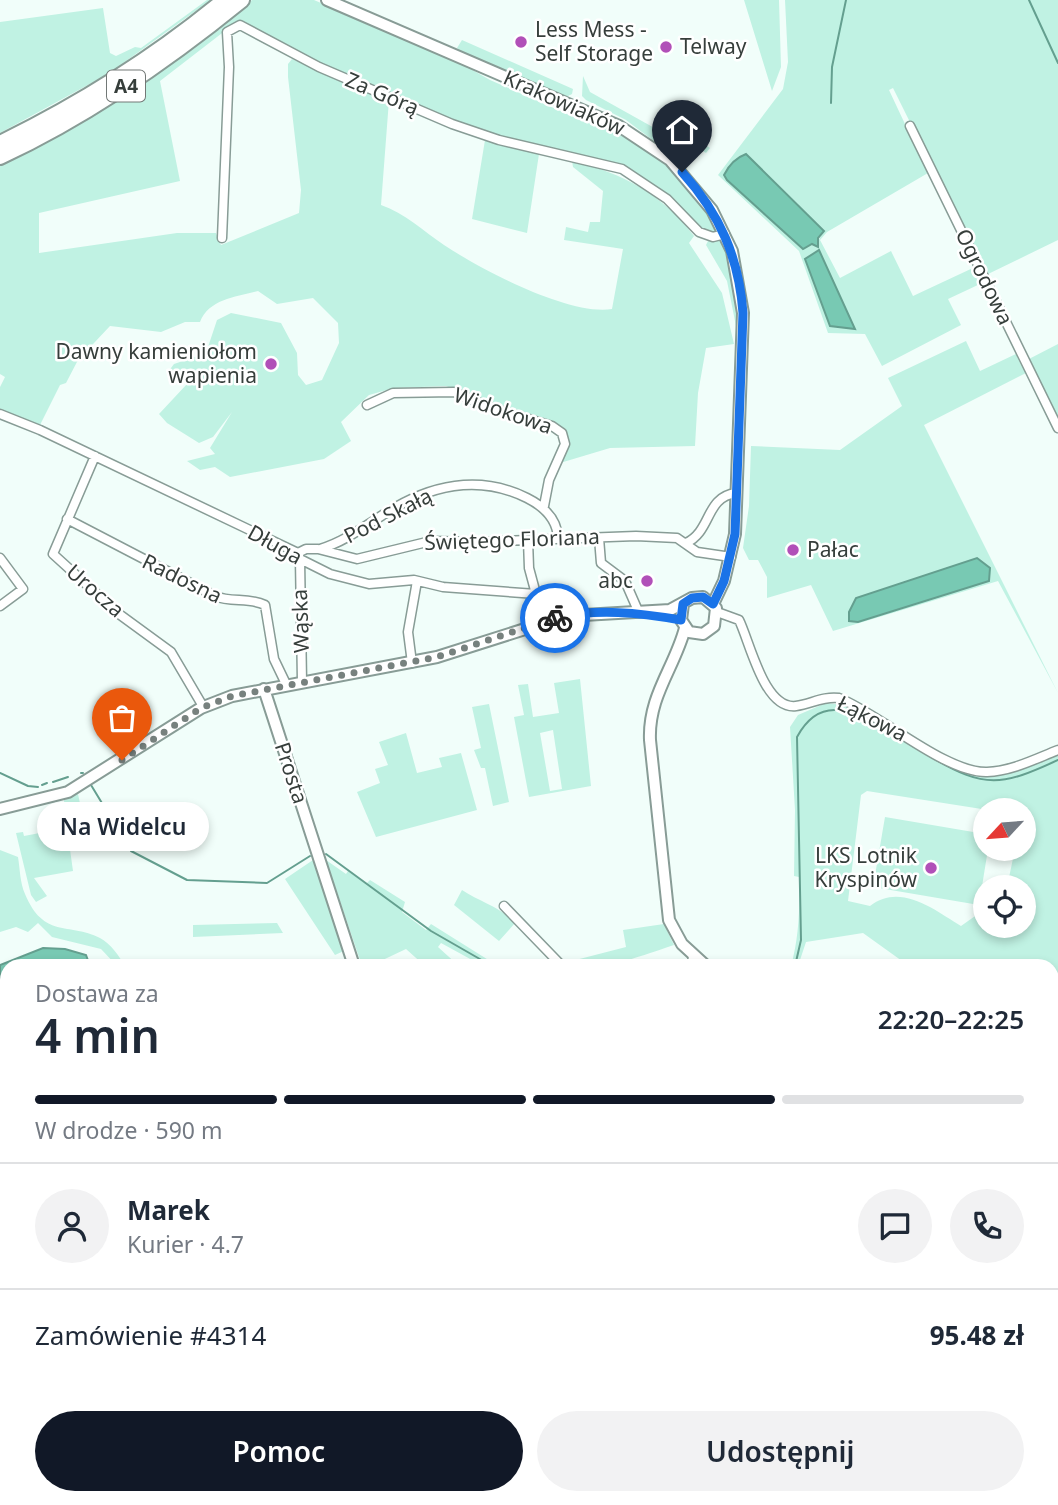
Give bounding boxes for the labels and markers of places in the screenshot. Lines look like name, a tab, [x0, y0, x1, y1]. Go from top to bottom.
place label: Less Mess - Self Storage	[535, 15, 653, 67]
place label: Telway	[680, 32, 747, 60]
marker: Less Mess - Self Storage	[513, 34, 529, 50]
marker: Telway	[658, 39, 674, 55]
pin	[652, 100, 712, 172]
place label: Dawny kamieniołom wapienia	[55, 337, 257, 389]
marker: Dawny kamieniołom wapienia	[263, 356, 279, 372]
place label: Pałac	[807, 535, 859, 563]
marker: Pałac	[785, 542, 801, 558]
place label: abc	[598, 566, 633, 594]
marker: abc	[639, 573, 655, 589]
pin	[92, 688, 152, 760]
callout: Na Widelcu	[36, 802, 208, 851]
place label: LKS Lotnik Kryspinów	[814, 841, 918, 893]
marker: LKS Lotnik Kryspinów	[923, 860, 939, 876]

